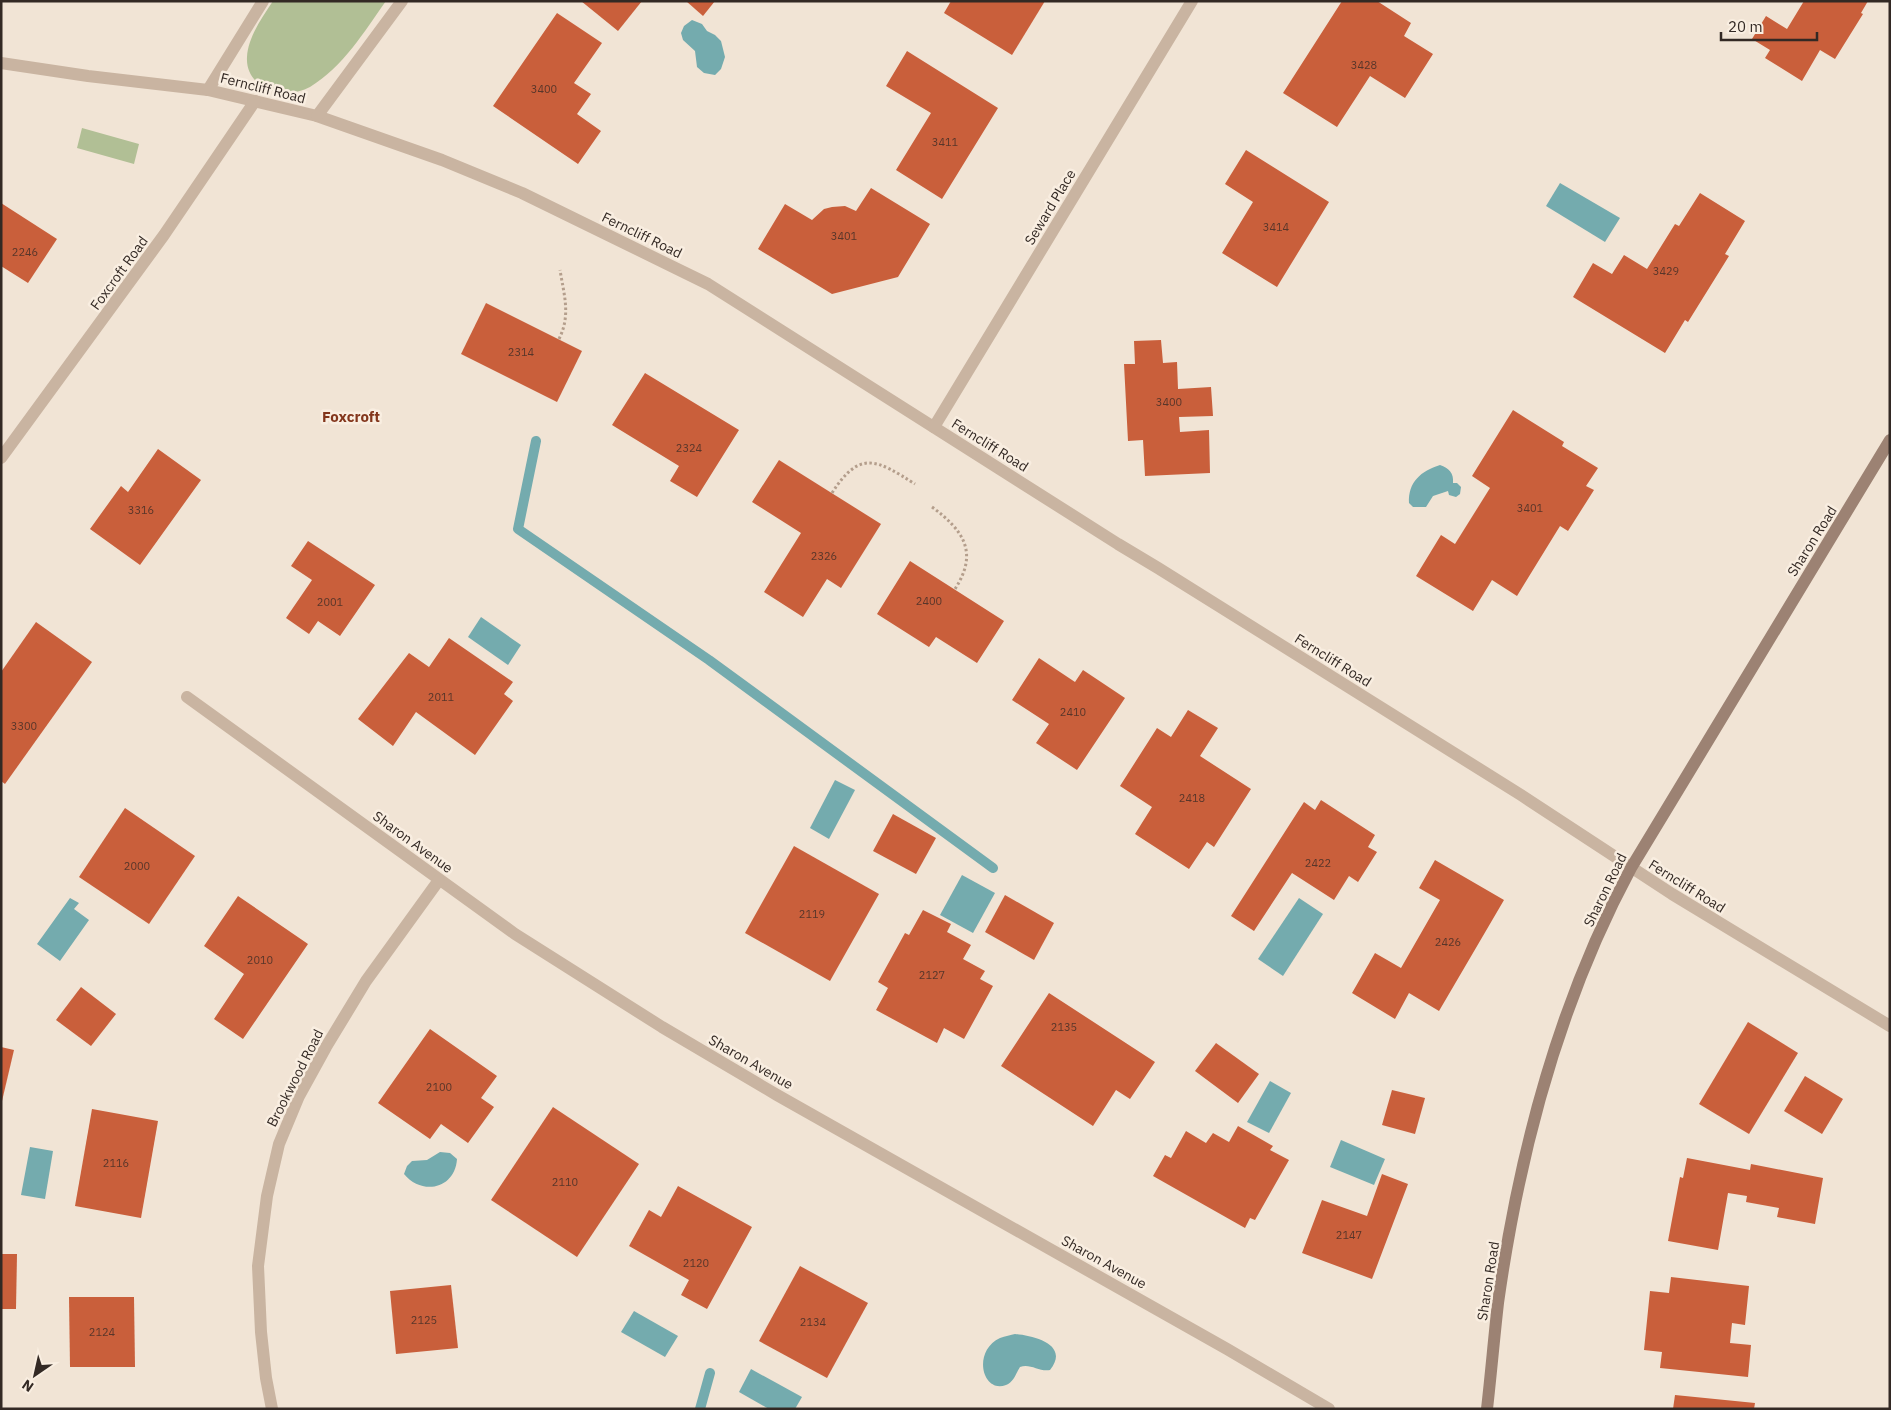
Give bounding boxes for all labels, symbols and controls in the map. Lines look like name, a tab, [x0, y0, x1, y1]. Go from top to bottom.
scale bar	[1721, 10, 1817, 42]
text: 20 m	[1728, 17, 1763, 36]
house number: 3428	[1351, 58, 1377, 72]
street label: Ferncliff Road	[219, 69, 307, 107]
house number: 3400	[531, 82, 557, 96]
house number: 3411	[932, 135, 959, 149]
street label: Seward Place	[1020, 166, 1080, 248]
street label: Ferncliff Road	[599, 208, 685, 262]
house number: 3414	[1263, 220, 1290, 234]
house number: 3401	[831, 229, 858, 243]
street label: Foxcroft Road	[86, 233, 152, 313]
house number: 2246	[12, 245, 38, 259]
house number: 3429	[1653, 264, 1679, 278]
house number: 2314	[508, 345, 535, 359]
house number: 3400	[1156, 395, 1182, 409]
district label: Foxcroft	[322, 407, 380, 426]
street label: Ferncliff Road	[948, 414, 1032, 476]
house number: 2324	[676, 441, 703, 455]
house number: 3401	[1517, 501, 1544, 515]
street label: Sharon Road	[1783, 502, 1841, 580]
house number: 3316	[128, 503, 154, 517]
house number: 2326	[811, 549, 837, 563]
house number: 2400	[916, 594, 942, 608]
house number: 2001	[317, 595, 344, 609]
street label: Ferncliff Road	[1291, 629, 1375, 691]
house number: 2011	[428, 690, 455, 704]
house number: 2410	[1060, 705, 1086, 719]
house number: 3300	[11, 719, 37, 733]
house number: 2418	[1179, 791, 1205, 805]
street label: Sharon Avenue	[369, 807, 457, 877]
street label: Sharon Road	[1579, 850, 1631, 930]
street label: Ferncliff Road	[1645, 855, 1729, 917]
house number: 2422	[1305, 856, 1331, 870]
house number: 2000	[124, 859, 150, 873]
house number: 2119	[799, 907, 825, 921]
house number: 2426	[1435, 935, 1461, 949]
house number: 2010	[247, 953, 273, 967]
house number: 2127	[919, 968, 945, 982]
house number: 2135	[1051, 1020, 1077, 1034]
street label: Brookwood Road	[263, 1026, 327, 1130]
street label: Sharon Avenue	[706, 1031, 797, 1094]
house number: 2100	[426, 1080, 452, 1094]
house number: 2116	[103, 1156, 129, 1170]
house number: 2110	[552, 1175, 578, 1189]
house number: 2147	[1336, 1228, 1362, 1242]
street label: Sharon Avenue	[1058, 1231, 1150, 1293]
street label: Sharon Road	[1473, 1240, 1503, 1322]
house number: 2120	[683, 1256, 709, 1270]
house number: 2125	[411, 1313, 437, 1327]
house number: 2134	[800, 1315, 827, 1329]
house number: 2124	[89, 1325, 116, 1339]
north arrow	[10, 1350, 60, 1400]
text: N	[18, 1375, 37, 1396]

